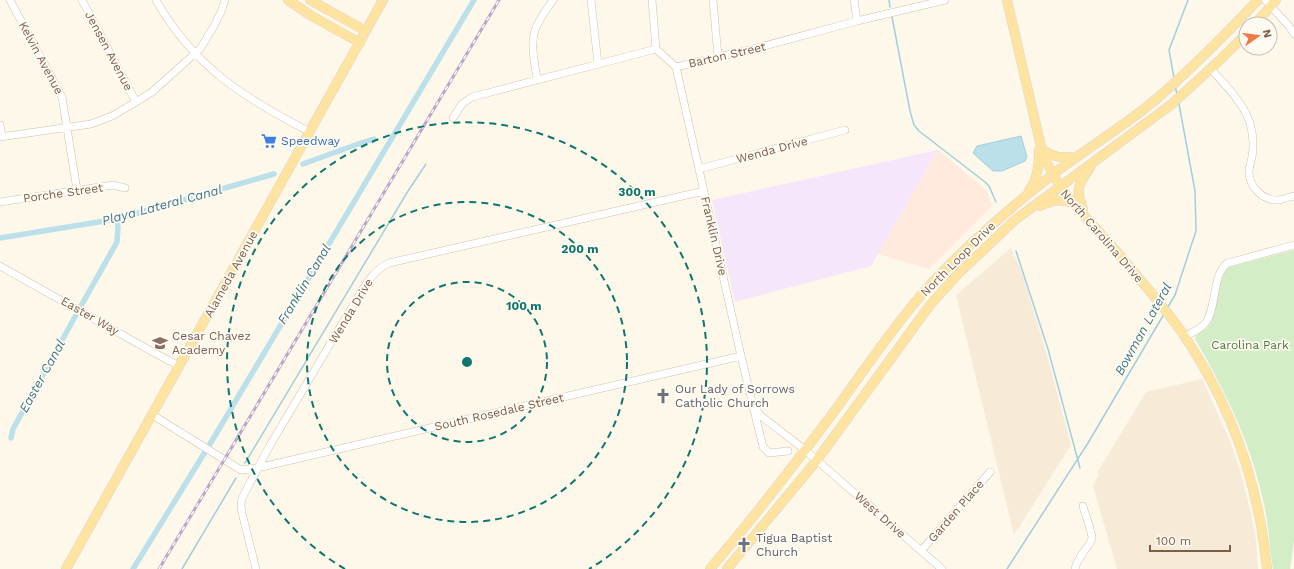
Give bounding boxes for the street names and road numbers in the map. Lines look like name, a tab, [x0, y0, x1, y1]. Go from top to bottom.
street label: Jensen Avenue	[82, 9, 136, 93]
street label: Kelvin Avenue	[16, 19, 66, 97]
street label: Barton Street	[687, 39, 767, 71]
street label: Wenda Drive	[735, 134, 809, 166]
street label: Porche Street	[22, 180, 104, 206]
street label: North Carolina Drive	[1058, 187, 1146, 285]
street label: Franklin Drive	[698, 195, 730, 277]
street label: North Loop Drive	[918, 219, 998, 299]
street label: Alameda Avenue	[201, 228, 261, 320]
street label: Wenda Drive	[326, 276, 376, 346]
street label: Easter Way	[58, 294, 122, 339]
street label: South Rosedale Street	[433, 390, 565, 434]
street label: Garden Place	[925, 477, 987, 545]
street label: West Drive	[852, 489, 909, 541]

